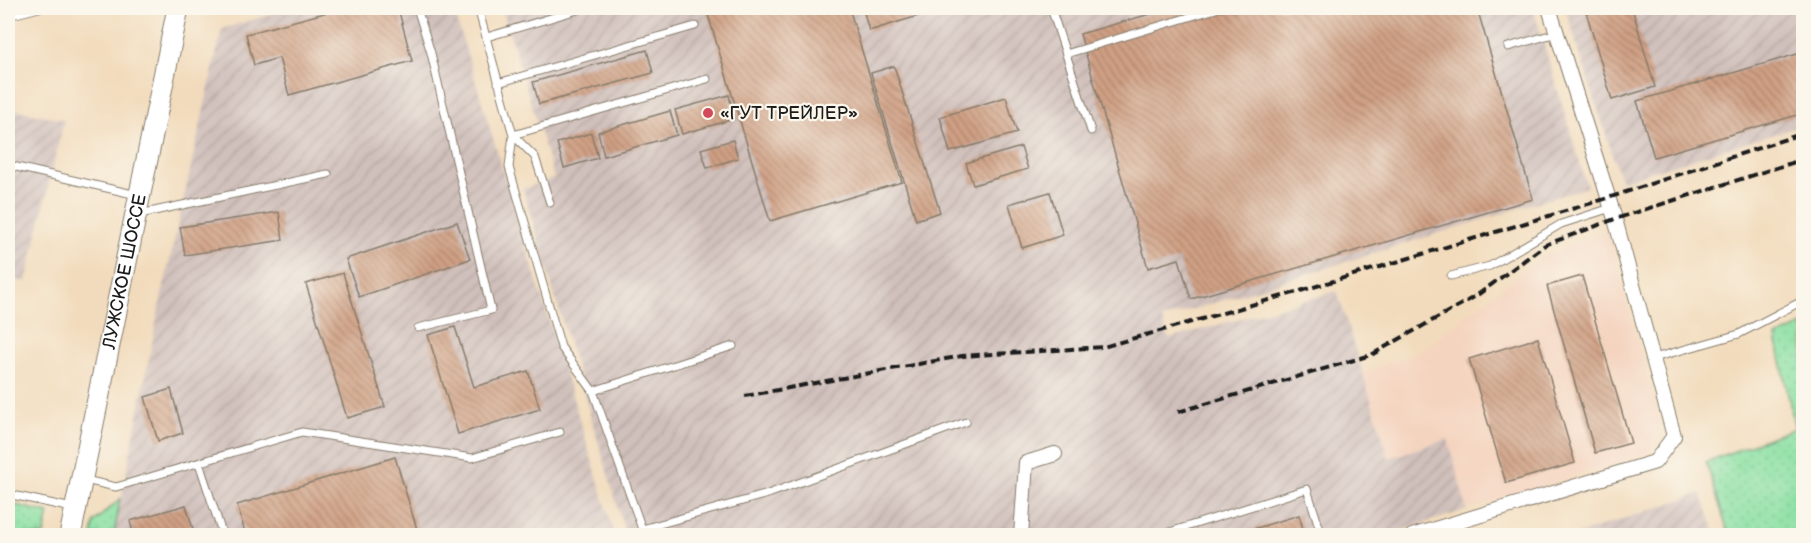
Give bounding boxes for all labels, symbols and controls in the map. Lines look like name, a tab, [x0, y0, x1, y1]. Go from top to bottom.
place label: «ГУТ ТРЕЙЛЕР»	[720, 103, 858, 124]
marker: «ГУТ ТРЕЙЛЕР»	[701, 106, 715, 120]
street label: ЛУЖСКОЕ ШОССЕ	[98, 192, 150, 352]

